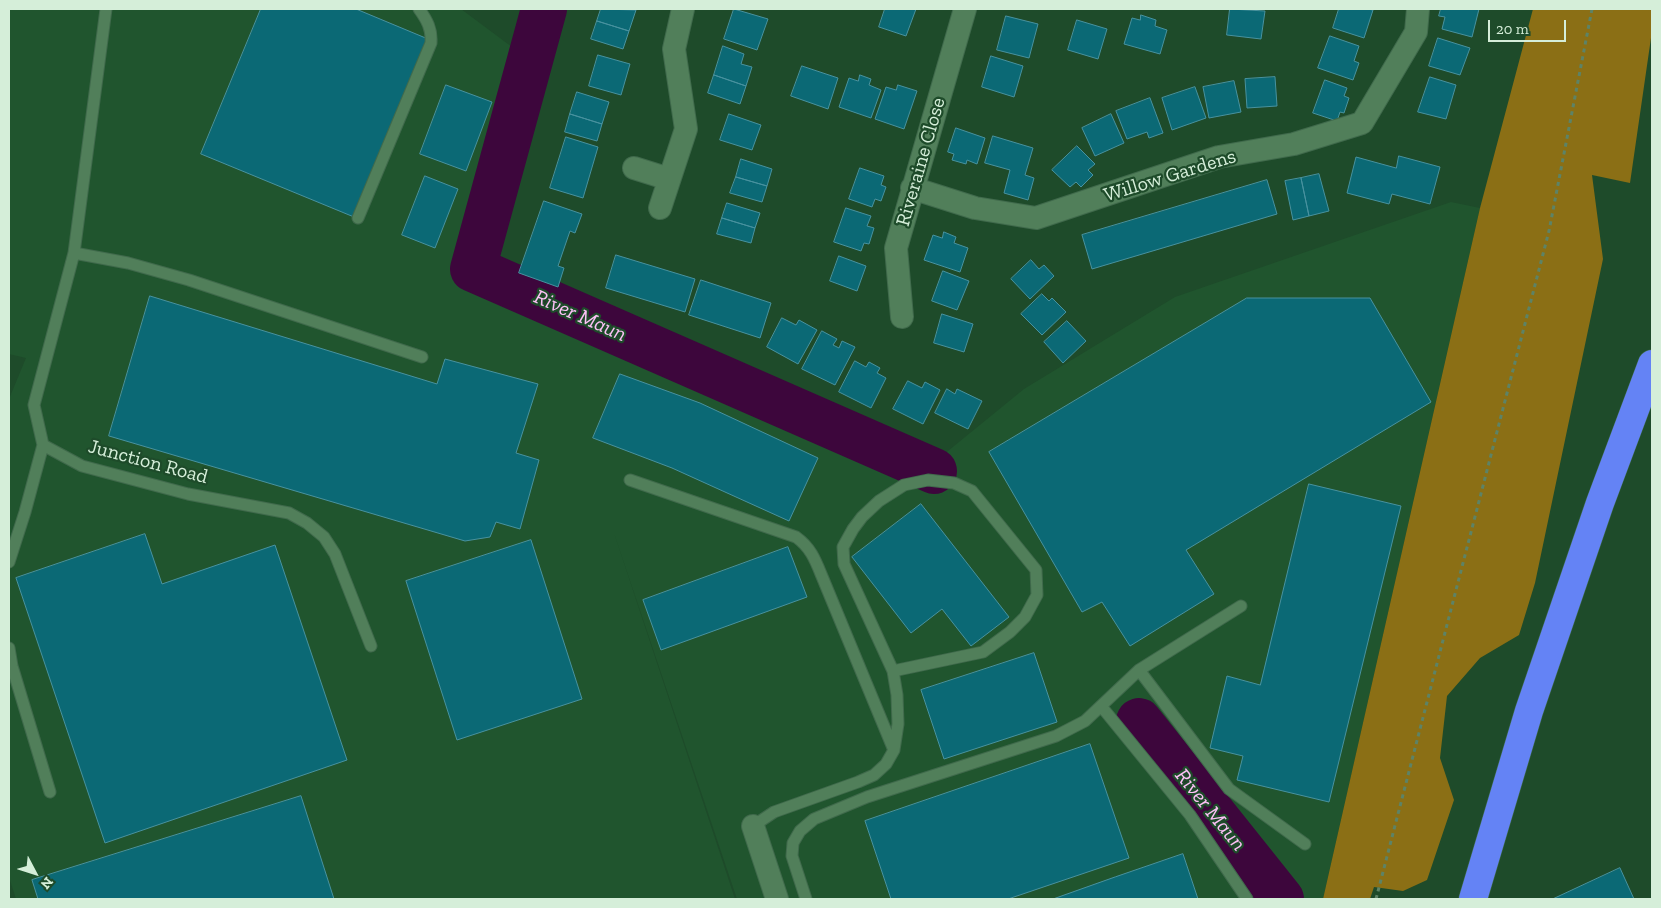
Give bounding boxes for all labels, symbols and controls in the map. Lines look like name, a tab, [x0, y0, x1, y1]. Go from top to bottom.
scale bar	[1491, 10, 1568, 42]
text: 20 m	[1496, 20, 1529, 38]
street label: Riveraine Close	[891, 95, 951, 229]
street label: Willow Gardens	[1101, 144, 1239, 208]
water label: River Maun	[530, 284, 630, 348]
street label: Junction Road	[86, 435, 210, 489]
water label: River Maun	[1169, 764, 1251, 856]
north arrow	[10, 848, 60, 898]
text: N	[37, 873, 57, 892]

